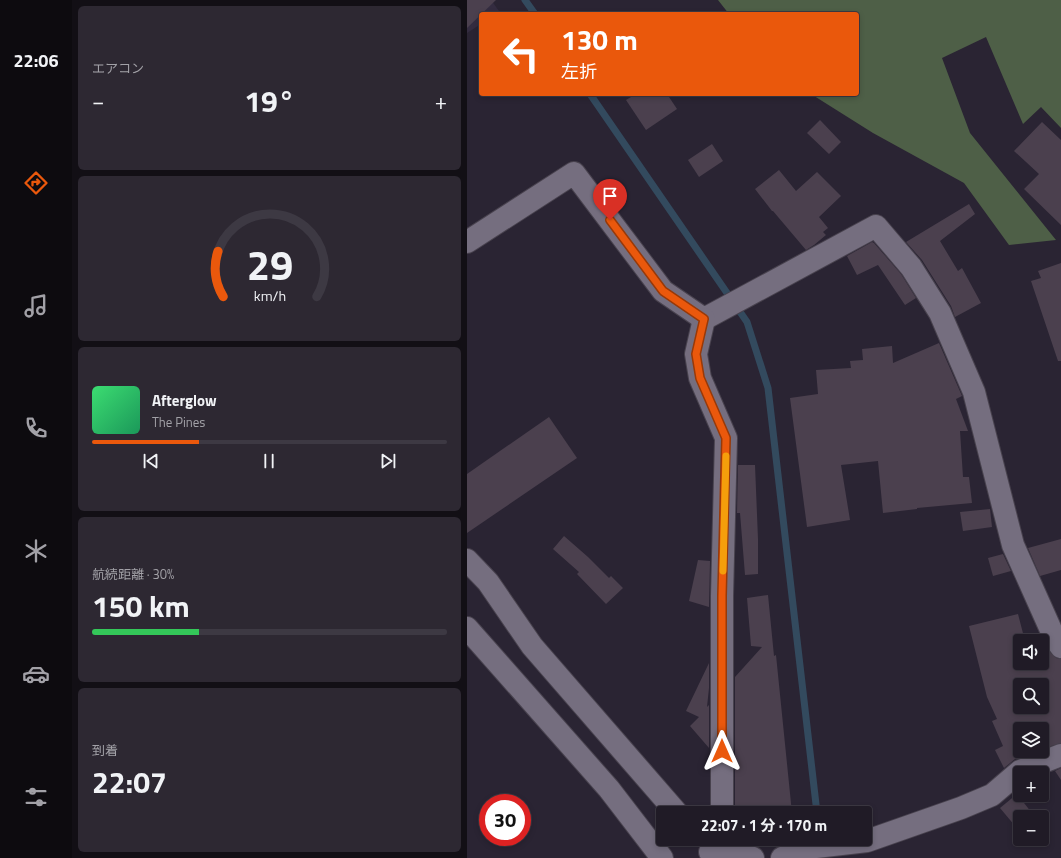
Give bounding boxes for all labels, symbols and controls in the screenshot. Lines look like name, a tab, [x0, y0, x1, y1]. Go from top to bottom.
text: 130 m	[561, 18, 638, 61]
icon: left	[495, 28, 547, 80]
text: 22:06	[14, 47, 58, 74]
text: エアコン	[92, 58, 144, 78]
text: 左折	[561, 58, 597, 85]
text: 19°	[244, 78, 295, 124]
text: −	[92, 84, 104, 118]
text: +	[435, 84, 447, 118]
icon: directions	[22, 169, 50, 197]
pin	[593, 179, 627, 220]
icon: arrive	[599, 185, 621, 207]
text: 29	[246, 232, 293, 295]
text: km/h	[253, 284, 286, 306]
icon: music	[22, 292, 50, 320]
text: Afterglow	[152, 389, 217, 412]
text: The Pines	[152, 412, 205, 432]
icon: phone	[22, 414, 50, 442]
icon: previous	[140, 450, 162, 472]
icon: pause	[258, 450, 280, 472]
icon: next	[377, 450, 399, 472]
icon: climate	[22, 537, 50, 565]
text: 航続距離 · 30%	[92, 564, 174, 584]
text: 150 km	[92, 583, 190, 629]
map controls	[1013, 634, 1049, 846]
button: sound	[1013, 634, 1049, 670]
icon: car	[22, 660, 50, 688]
button: search	[1013, 678, 1049, 714]
button: layers	[1013, 722, 1049, 758]
position arrow	[701, 730, 743, 772]
text: 到着	[92, 740, 118, 760]
text: 22:07	[92, 759, 167, 805]
button: +	[1013, 766, 1049, 802]
icon: filters	[22, 783, 50, 811]
speed limit sign: 30	[479, 794, 531, 846]
button: −	[1013, 810, 1049, 846]
text: 22:07 · 1 分 · 170 m	[701, 814, 827, 837]

